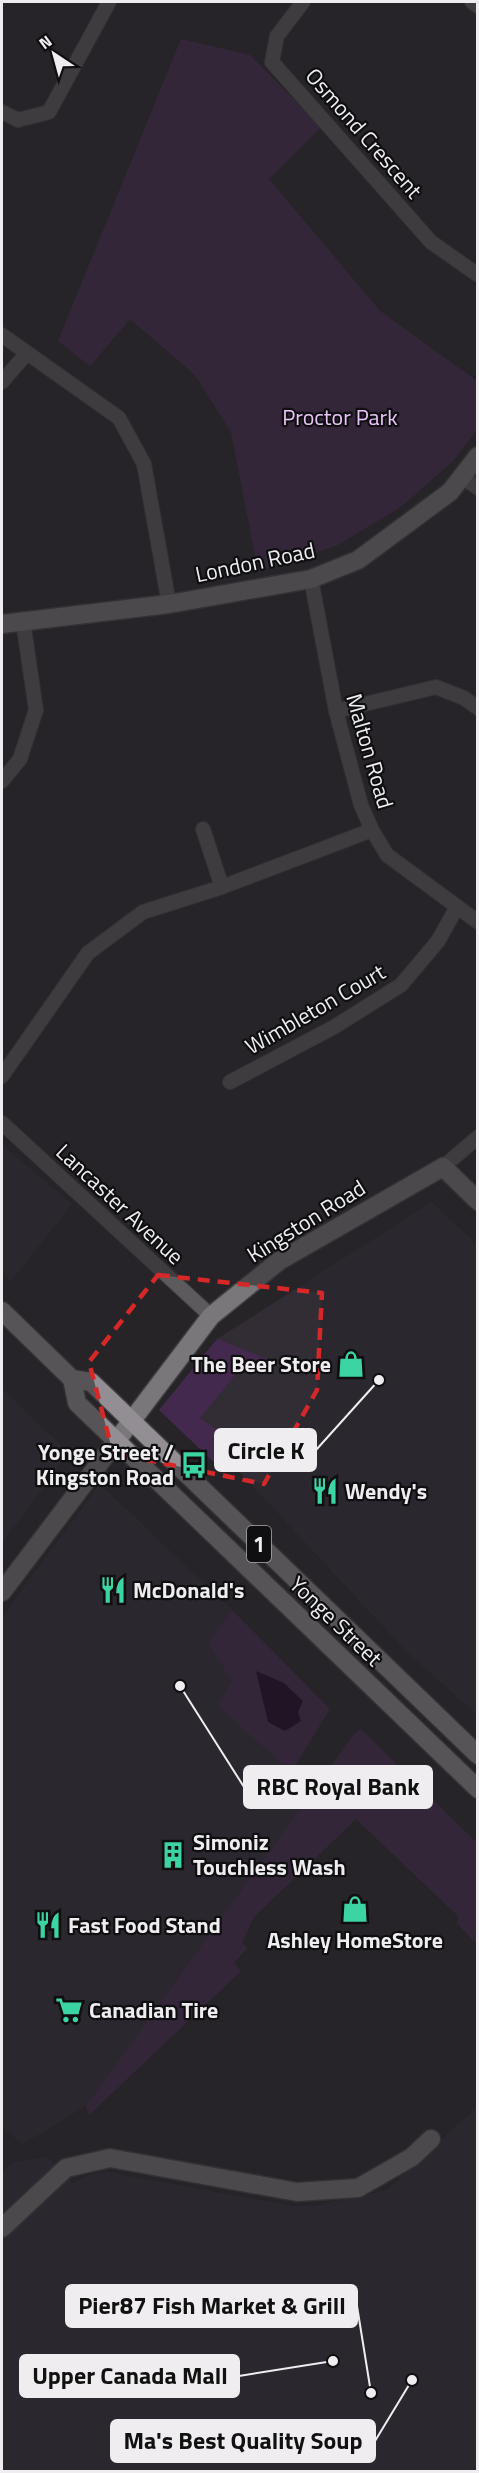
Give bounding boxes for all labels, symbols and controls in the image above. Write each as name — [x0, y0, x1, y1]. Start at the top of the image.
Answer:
north arrow — [24, 24, 84, 84]
text: N — [34, 29, 57, 55]
street label: Osmond Crescent — [297, 60, 431, 206]
park label: Proctor Park — [282, 400, 398, 434]
street label: London Road — [192, 533, 318, 591]
street label: Malton Road — [337, 689, 403, 813]
street label: Wimbleton Court — [239, 955, 392, 1063]
street label: Lancaster Avenue — [48, 1136, 192, 1272]
street label: Kingston Road — [240, 1171, 372, 1271]
place label: The Beer Store — [191, 1347, 331, 1381]
shop icon: The Beer Store — [336, 1349, 366, 1379]
callout: Circle K — [215, 1429, 316, 1471]
text: Circle K — [227, 1432, 305, 1468]
place label: Yonge Street / Kingston Road — [36, 1435, 174, 1494]
bus stop icon: Yonge Street / Kingston Road — [179, 1450, 209, 1480]
place label: Wendy's — [345, 1474, 427, 1508]
restaurant icon: Wendy's — [310, 1476, 340, 1506]
road number: 1 — [247, 1526, 271, 1562]
street label: Yonge Street — [282, 1568, 390, 1674]
place label: McDonald's — [133, 1573, 244, 1607]
restaurant icon: McDonald's — [98, 1575, 128, 1605]
callout: RBC Royal Bank — [244, 1766, 432, 1808]
text: RBC Royal Bank — [256, 1768, 420, 1804]
place label: Simoniz Touchless Wash — [193, 1825, 346, 1884]
building icon: Simoniz Touchless Wash — [158, 1840, 188, 1870]
shop icon: Ashley HomeStore — [340, 1894, 370, 1924]
place label: Fast Food Stand — [68, 1908, 221, 1942]
restaurant icon: Fast Food Stand — [33, 1910, 63, 1940]
place label: Ashley HomeStore — [267, 1923, 443, 1957]
place label: Canadian Tire — [89, 1993, 218, 2027]
supermarket icon: Canadian Tire — [54, 1995, 84, 2025]
callout: Pier87 Fish Market & Grill — [66, 2285, 357, 2327]
text: Pier87 Fish Market & Grill — [78, 2287, 346, 2323]
callout: Upper Canada Mall — [20, 2355, 239, 2397]
text: Upper Canada Mall — [32, 2357, 228, 2393]
callout: Ma's Best Quality Soup — [111, 2420, 375, 2462]
text: Ma's Best Quality Soup — [123, 2422, 363, 2458]

